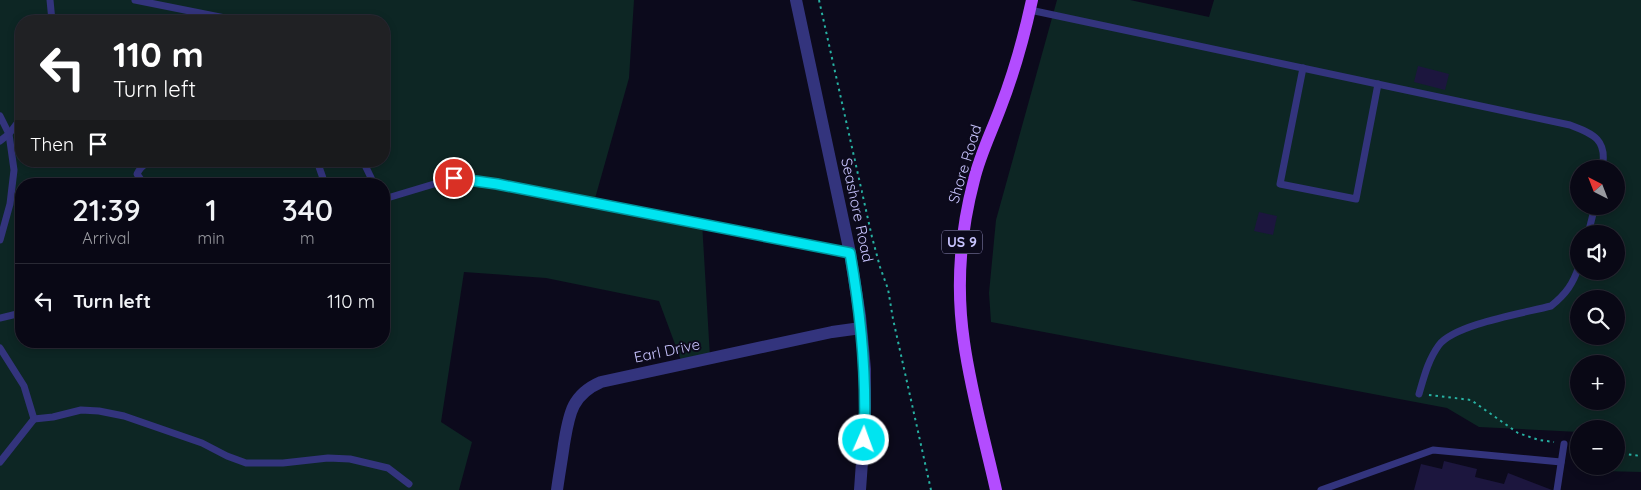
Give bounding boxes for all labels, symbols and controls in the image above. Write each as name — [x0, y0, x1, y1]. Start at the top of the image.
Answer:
text: 110 m — [113, 32, 204, 76]
icon: left — [30, 35, 95, 100]
text: Turn left — [113, 75, 196, 103]
street label: Shore Road — [944, 122, 985, 205]
icon: arrive — [84, 130, 112, 158]
text: Then — [30, 132, 74, 156]
street label: Seashore Road — [837, 156, 878, 264]
pin — [433, 157, 475, 199]
north arrow — [1570, 160, 1625, 215]
map controls — [1570, 160, 1625, 475]
icon: arrive — [440, 164, 468, 192]
text: 21:39 — [72, 191, 141, 229]
text: 1 — [205, 191, 217, 229]
text: 340 — [282, 191, 333, 229]
button: sound — [1570, 225, 1625, 280]
text: Arrival — [82, 228, 130, 248]
text: min — [198, 228, 225, 248]
text: m — [300, 228, 315, 248]
road number: US 9 — [942, 230, 982, 253]
icon: left — [30, 287, 58, 315]
text: Turn left — [73, 289, 151, 313]
text: 110 m — [327, 289, 375, 313]
button: search — [1570, 290, 1625, 345]
street label: Earl Drive — [632, 334, 702, 367]
button: + — [1570, 355, 1625, 410]
position arrow — [837, 413, 889, 465]
button: − — [1570, 420, 1625, 475]

